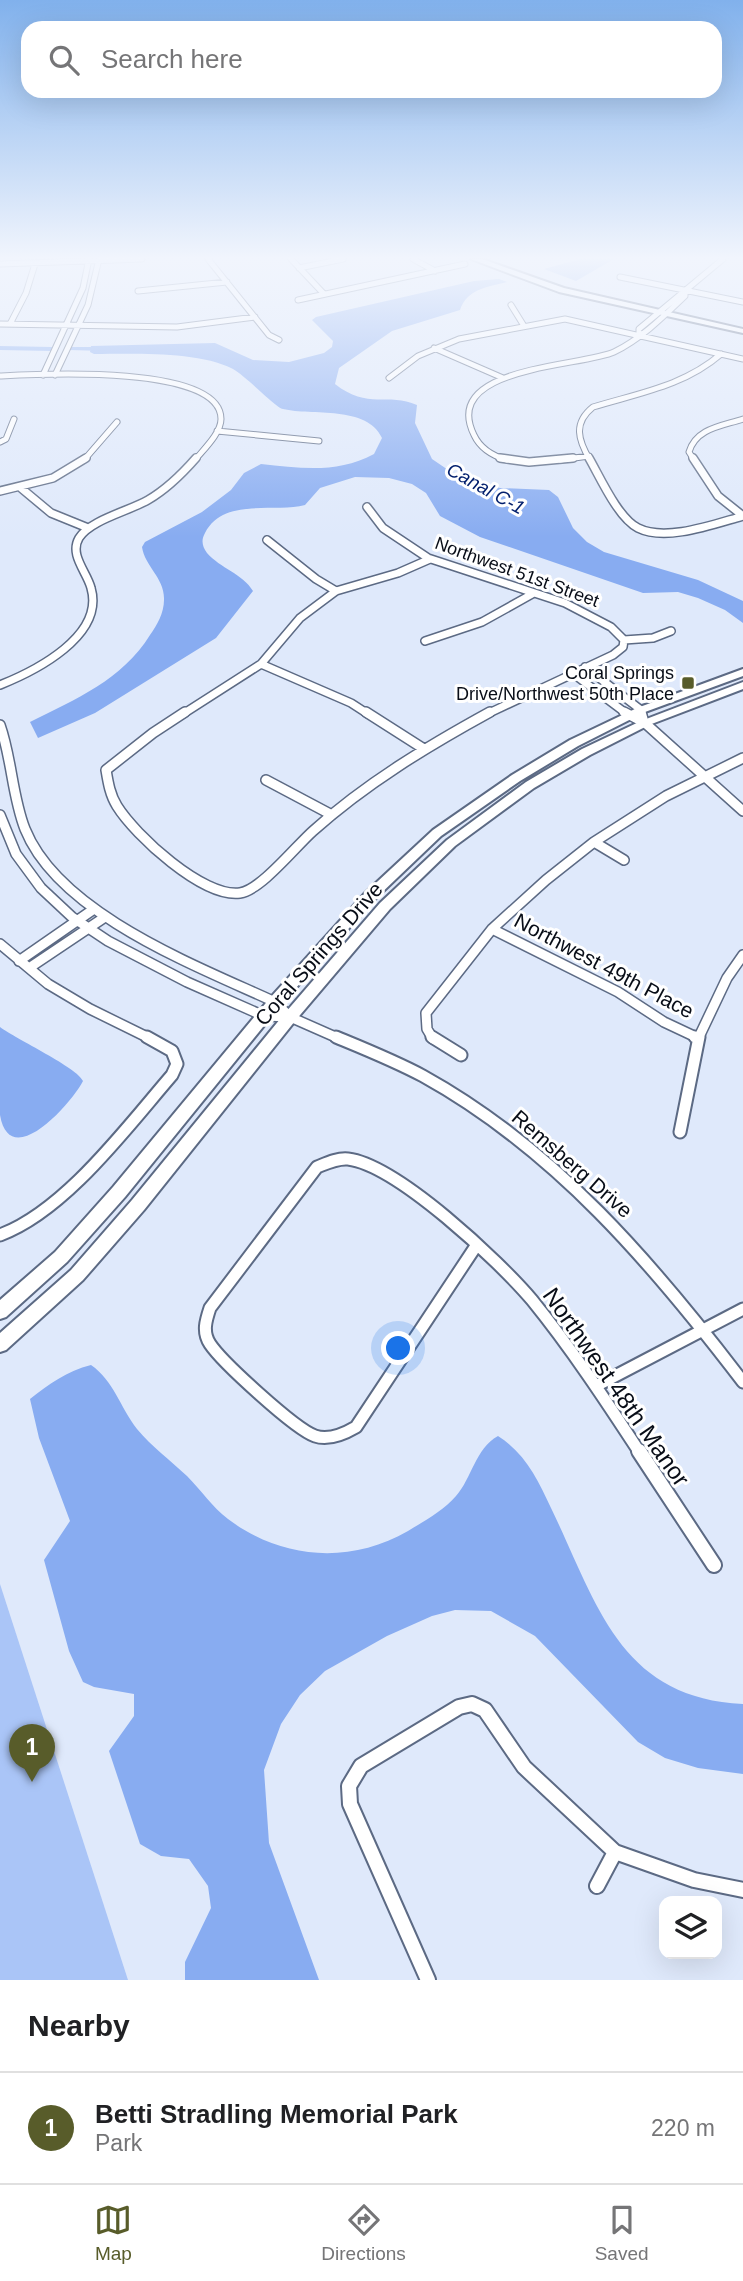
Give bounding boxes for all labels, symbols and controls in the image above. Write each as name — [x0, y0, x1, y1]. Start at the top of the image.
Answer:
search box — [21, 21, 722, 98]
icon: search — [45, 41, 83, 79]
text: Search here — [101, 44, 243, 74]
water label: Canal C-1 — [443, 459, 528, 518]
street label: Northwest 51st Street — [432, 533, 602, 611]
place label: Coral Springs Drive/Northwest 50th Place — [456, 663, 674, 704]
marker: Coral Springs Drive/Northwest 50th Place — [680, 675, 696, 691]
street label: Coral Springs Drive — [250, 877, 387, 1030]
street label: Northwest 49th Place — [511, 909, 698, 1023]
street label: Remsberg Drive — [508, 1105, 637, 1222]
street label: Northwest 48th Manor — [538, 1282, 695, 1491]
your location — [381, 1331, 415, 1365]
pin: 1 — [9, 1724, 55, 1782]
map controls — [659, 1896, 722, 1959]
button: layers — [659, 1896, 722, 1959]
text: Nearby — [28, 2009, 130, 2042]
text: Betti Stradling Memorial Park — [95, 2099, 458, 2129]
text: 1 — [45, 2115, 57, 2141]
text: 220 m — [651, 2115, 715, 2141]
text: Park — [95, 2130, 142, 2156]
tab: Map — [94, 2201, 132, 2265]
tab: Directions — [321, 2201, 406, 2265]
tab: Saved — [595, 2201, 649, 2265]

